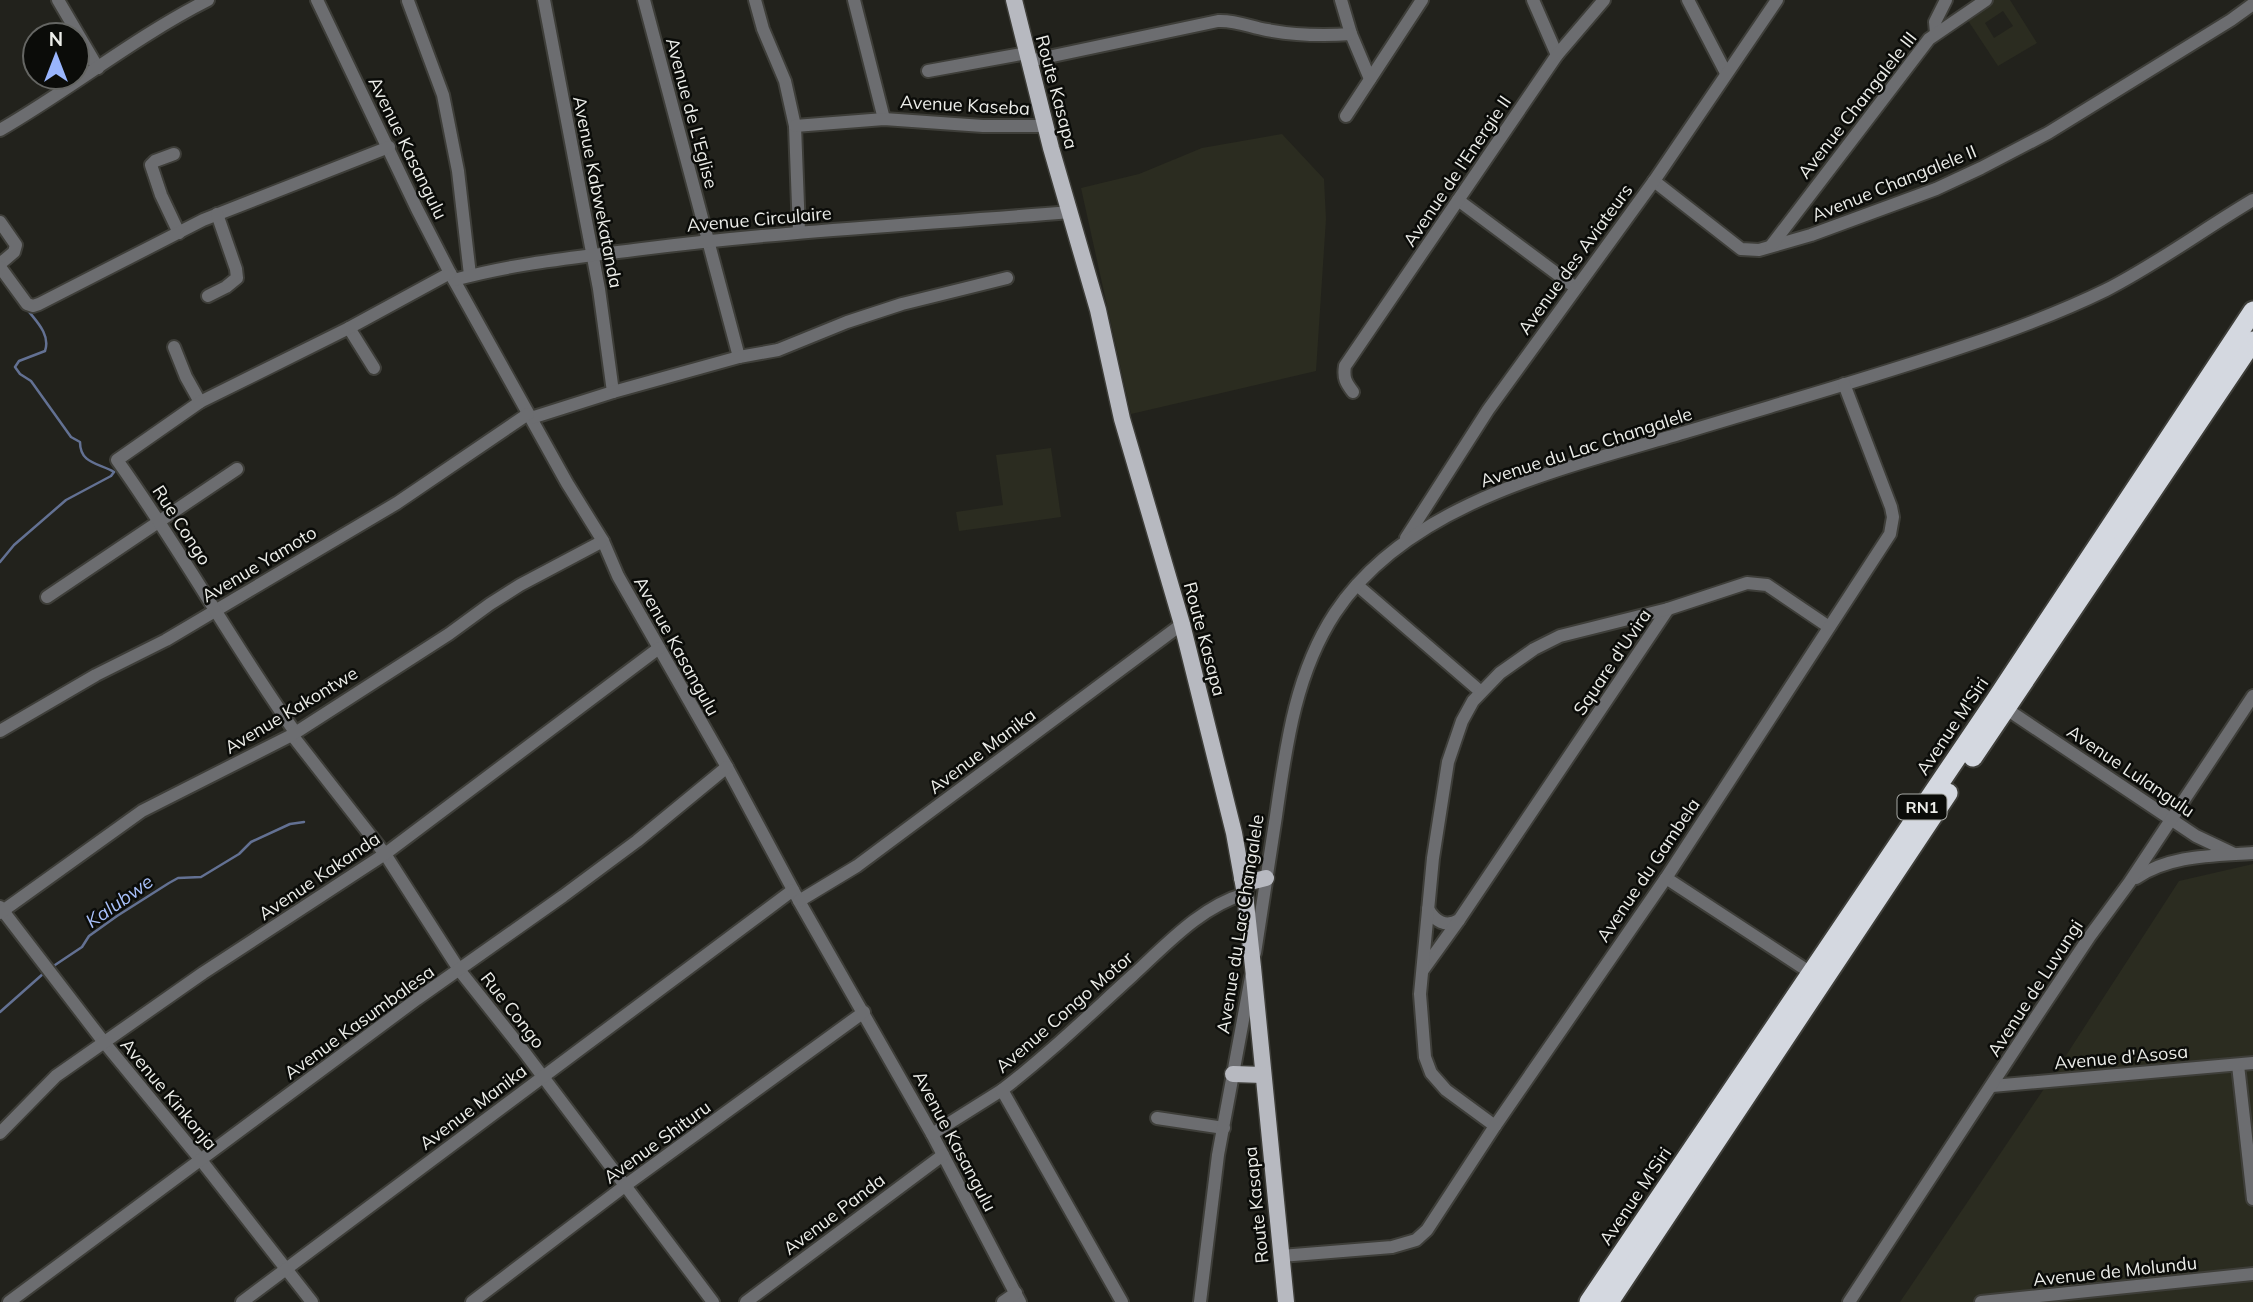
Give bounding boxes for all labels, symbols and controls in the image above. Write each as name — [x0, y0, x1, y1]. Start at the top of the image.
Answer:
north arrow — [21, 21, 91, 91]
text: N — [49, 27, 63, 51]
street label: Avenue Changalele III — [1793, 27, 1921, 183]
street label: Route Kasapa — [1031, 32, 1083, 152]
street label: Avenue de L'Eglise — [661, 35, 723, 191]
street label: Avenue Kasangulu — [364, 73, 452, 223]
street label: Avenue Kaseba — [900, 90, 1030, 120]
street label: Avenue de l'Energie II — [1398, 91, 1516, 251]
street label: Avenue Kabwekatanda — [568, 94, 628, 290]
street label: Avenue Changalele II — [1809, 140, 1979, 226]
street label: Avenue des Aviateurs — [1513, 179, 1637, 339]
street label: Avenue Circulaire — [686, 201, 832, 237]
street label: Avenue du Lac Changalele — [1477, 402, 1695, 492]
street label: Rue Congo — [148, 481, 216, 569]
street label: Avenue Yamoto — [197, 521, 321, 607]
street label: Avenue Kasangulu — [629, 572, 725, 720]
street label: Route Kasapa — [1179, 579, 1231, 699]
street label: Square d'Uvira — [1568, 605, 1656, 719]
street label: Avenue Kakontwe — [220, 661, 362, 759]
street label: Avenue M'Siri — [1911, 673, 1993, 779]
street label: Avenue Manika — [924, 703, 1040, 799]
street label: Avenue Lulangulu — [2063, 720, 2199, 822]
street label: Avenue du Gambela — [1591, 794, 1705, 946]
road number: RN1 — [1898, 794, 1946, 820]
street label: Avenue du Lac Changalele — [1211, 813, 1269, 1035]
street label: Avenue Kakanda — [254, 827, 384, 925]
water label: Kalubwe — [81, 869, 157, 933]
street label: Avenue de Luvungi — [1982, 915, 2088, 1061]
street label: Avenue Congo Motor — [991, 946, 1138, 1078]
street label: Avenue Kasumbalesa — [279, 960, 439, 1084]
street label: Rue Congo — [476, 967, 550, 1053]
street label: Avenue Kinkonja — [116, 1034, 222, 1154]
street label: Avenue d'Asosa — [2053, 1040, 2189, 1074]
street label: Avenue Manika — [415, 1059, 531, 1155]
street label: Avenue Kasangulu — [908, 1067, 1002, 1215]
street label: Avenue Shituru — [599, 1095, 715, 1189]
street label: Avenue M'Siri — [1594, 1143, 1676, 1249]
street label: Route Kasapa — [1238, 1146, 1274, 1264]
street label: Avenue Panda — [779, 1168, 889, 1260]
street label: Avenue de Molundu — [2032, 1251, 2198, 1291]

